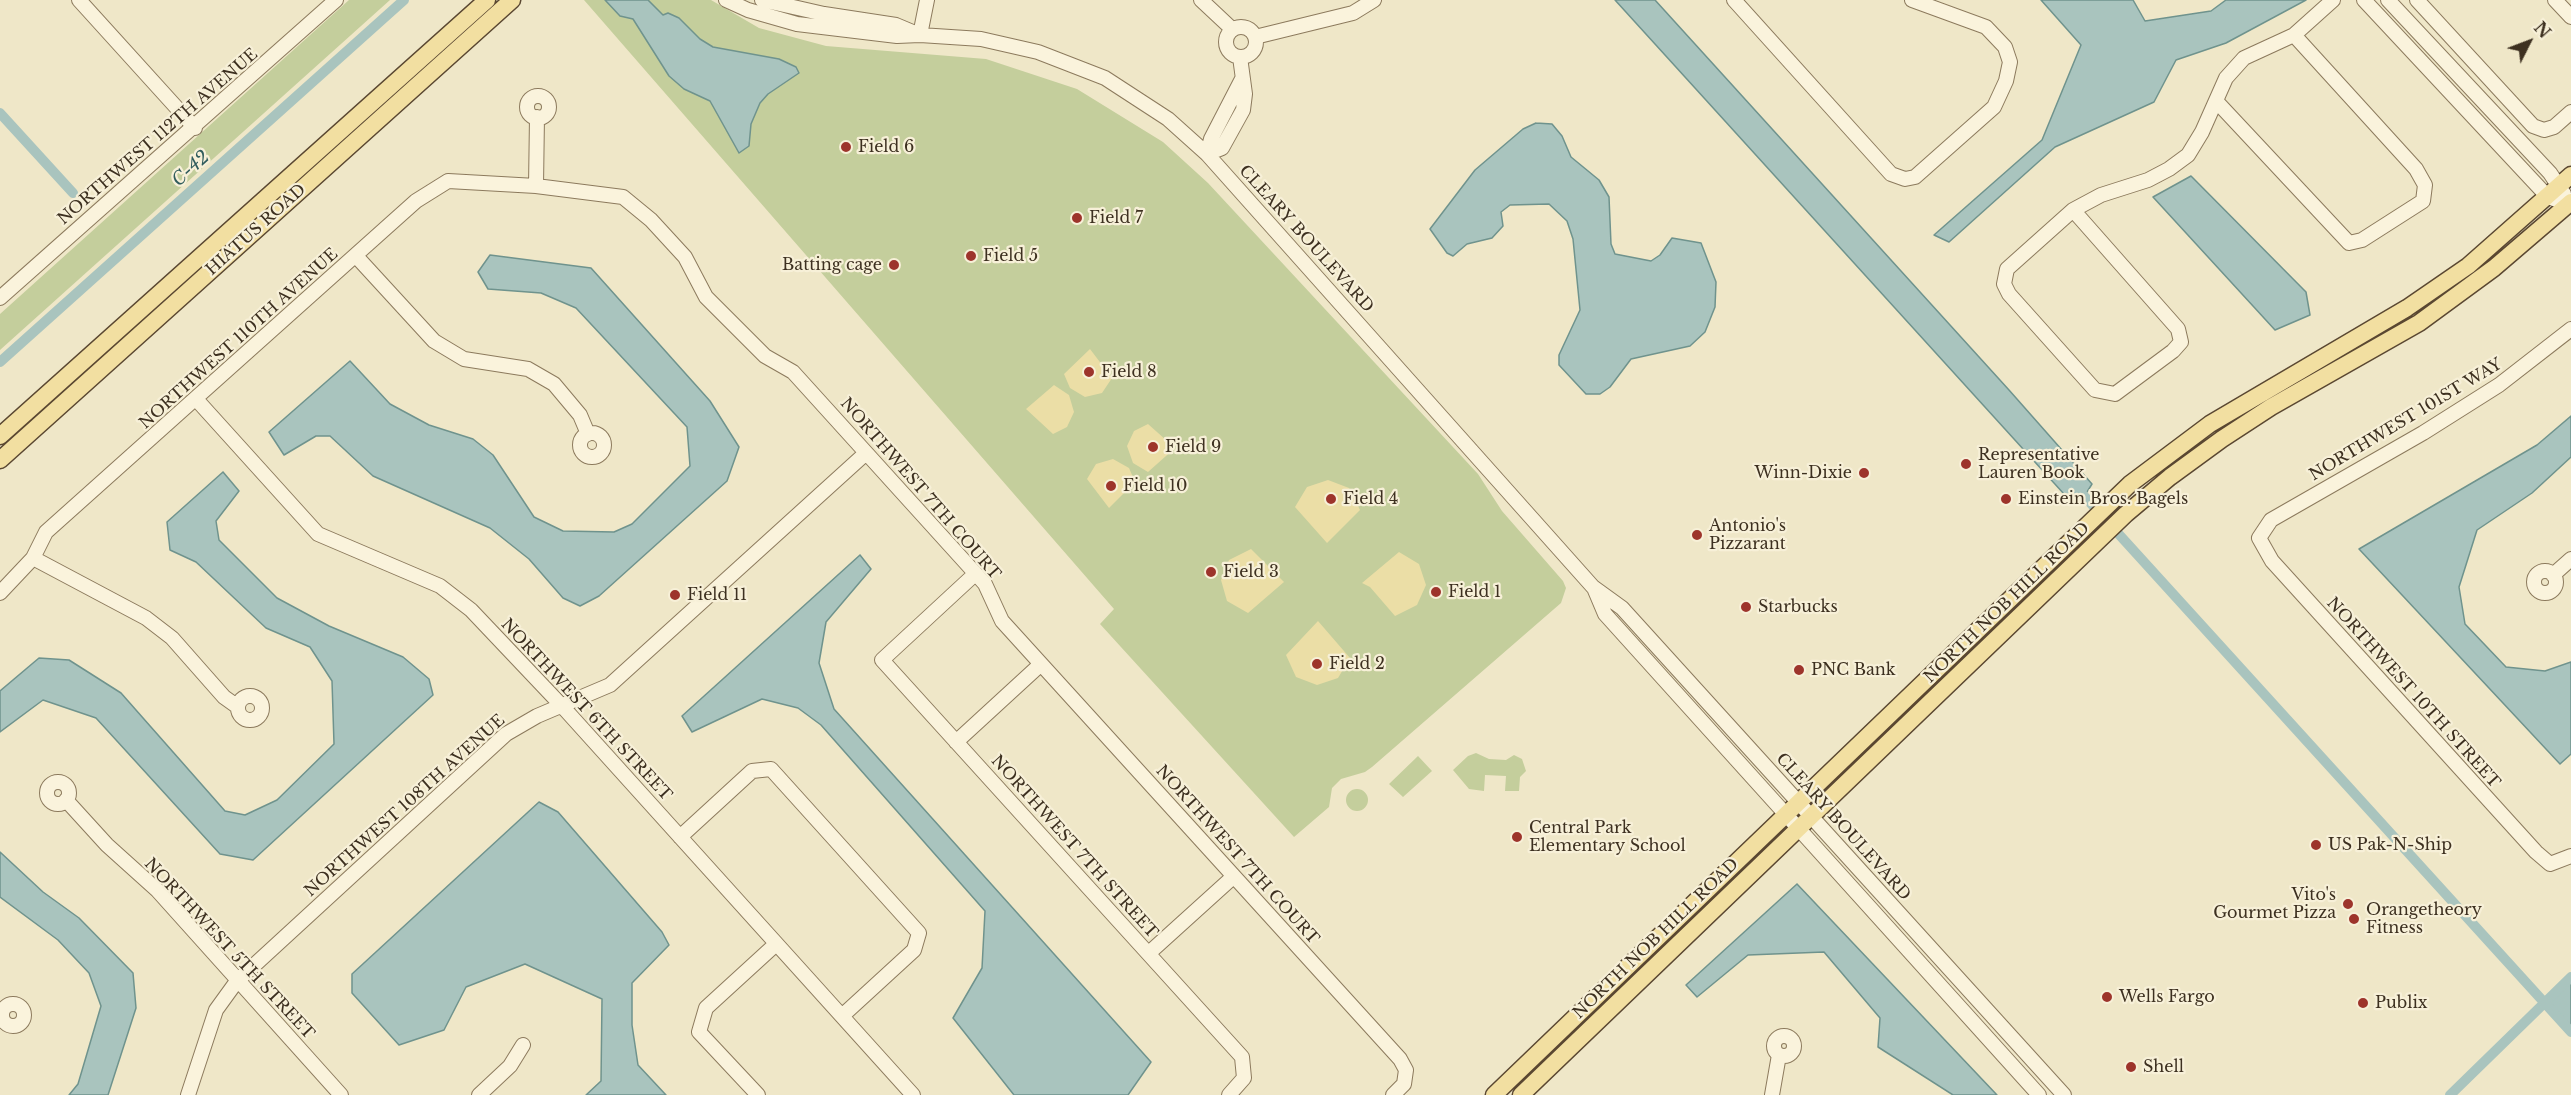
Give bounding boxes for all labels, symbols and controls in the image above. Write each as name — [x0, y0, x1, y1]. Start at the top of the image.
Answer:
north arrow — [2499, 12, 2559, 72]
text: N — [2530, 18, 2555, 42]
street label: NORTHWEST 112TH AVENUE — [54, 45, 262, 229]
place label: Field 6 — [858, 137, 914, 157]
marker: Field 6 — [839, 140, 853, 154]
water label: C-42 — [168, 147, 214, 191]
street label: CLEARY BOULEVARD — [1235, 161, 1377, 317]
street label: HIATUS ROAD — [202, 180, 310, 280]
place label: Field 7 — [1089, 208, 1143, 228]
marker: Field 7 — [1070, 211, 1084, 225]
street label: NORTHWEST 110TH AVENUE — [136, 245, 342, 433]
place label: Field 5 — [983, 246, 1038, 266]
marker: Field 5 — [964, 249, 978, 263]
place label: Batting cage — [782, 255, 882, 275]
marker: Batting cage — [887, 258, 901, 272]
street label: NORTHWEST 101ST WAY — [2306, 355, 2506, 485]
place label: Field 8 — [1101, 362, 1157, 382]
marker: Field 8 — [1082, 365, 1096, 379]
street label: NORTHWEST 7TH COURT — [836, 394, 1004, 584]
place label: Field 9 — [1165, 437, 1221, 457]
marker: Field 9 — [1146, 440, 1160, 454]
place label: Representative Lauren Book — [1978, 445, 2100, 483]
marker: Representative Lauren Book — [1959, 457, 1973, 471]
place label: Winn-Dixie — [1755, 463, 1852, 483]
marker: Winn-Dixie — [1857, 466, 1871, 480]
place label: Field 10 — [1123, 476, 1187, 496]
marker: Field 10 — [1104, 479, 1118, 493]
place label: Field 4 — [1343, 489, 1398, 509]
place label: Einstein Bros. Bagels — [2018, 489, 2188, 509]
marker: Field 4 — [1324, 492, 1338, 506]
marker: Einstein Bros. Bagels — [1999, 492, 2013, 506]
place label: Antonio's Pizzarant — [1709, 516, 1786, 554]
street label: NORTH NOB HILL ROAD — [1920, 519, 2094, 687]
marker: Antonio's Pizzarant — [1690, 528, 1704, 542]
place label: Field 3 — [1223, 562, 1279, 582]
marker: Field 3 — [1204, 565, 1218, 579]
place label: Field 1 — [1448, 582, 1501, 602]
place label: Field 11 — [687, 585, 747, 605]
marker: Field 1 — [1429, 585, 1443, 599]
marker: Field 11 — [668, 588, 682, 602]
street label: NORTHWEST 10TH STREET — [2322, 594, 2504, 792]
place label: Starbucks — [1758, 597, 1838, 617]
marker: Starbucks — [1739, 600, 1753, 614]
street label: NORTHWEST 6TH STREET — [497, 615, 675, 805]
place label: Field 2 — [1329, 654, 1385, 674]
marker: Field 2 — [1310, 657, 1324, 671]
place label: PNC Bank — [1811, 660, 1896, 680]
marker: PNC Bank — [1792, 663, 1806, 677]
street label: NORTHWEST 108TH AVENUE — [301, 711, 509, 901]
street label: CLEARY BOULEVARD — [1772, 749, 1914, 905]
street label: NORTHWEST 7TH STREET — [987, 752, 1161, 942]
street label: NORTHWEST 7TH COURT — [1151, 761, 1323, 949]
place label: Central Park Elementary School — [1529, 818, 1686, 856]
marker: Central Park Elementary School — [1510, 830, 1524, 844]
place label: US Pak-N-Ship — [2328, 835, 2452, 855]
marker: US Pak-N-Ship — [2309, 838, 2323, 852]
street label: NORTHWEST 5TH STREET — [140, 855, 318, 1043]
street label: NORTH NOB HILL ROAD — [1569, 855, 1743, 1023]
place label: Vito's Gourmet Pizza — [2213, 885, 2336, 923]
marker: Vito's Gourmet Pizza — [2341, 897, 2355, 911]
place label: Orangetheory Fitness — [2366, 900, 2482, 938]
marker: Orangetheory Fitness — [2347, 912, 2361, 926]
place label: Wells Fargo — [2119, 987, 2215, 1007]
marker: Wells Fargo — [2100, 990, 2114, 1004]
place label: Publix — [2375, 993, 2428, 1013]
marker: Publix — [2356, 996, 2370, 1010]
place label: Shell — [2143, 1057, 2184, 1077]
marker: Shell — [2124, 1060, 2138, 1074]

